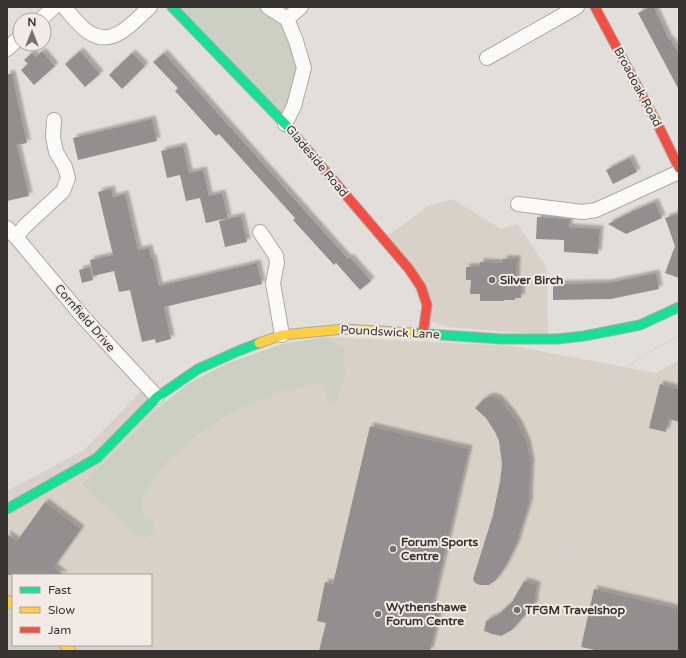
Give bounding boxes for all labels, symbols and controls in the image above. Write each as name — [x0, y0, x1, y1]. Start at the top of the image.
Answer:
north arrow — [12, 12, 52, 52]
text: N — [28, 16, 36, 29]
street label: Broadoak Road — [611, 45, 665, 129]
street label: Gladeside Road — [283, 122, 351, 200]
place label: Silver Birch — [500, 273, 563, 287]
marker: Silver Birch — [487, 275, 497, 285]
street label: Cornfield Drive — [52, 281, 118, 355]
street label: Poundswick Lane — [340, 322, 440, 342]
place label: Forum Sports Centre — [401, 535, 478, 563]
marker: Forum Sports Centre — [388, 544, 398, 554]
legend — [12, 574, 152, 646]
text: Fast — [48, 583, 72, 597]
place label: Wythenshawe Forum Centre — [386, 600, 467, 628]
text: Slow — [48, 603, 75, 617]
place label: TFGM Travelshop — [524, 603, 625, 618]
marker: TFGM Travelshop — [512, 605, 522, 615]
marker: Wythenshawe Forum Centre — [373, 609, 383, 619]
text: Jam — [48, 623, 71, 637]

